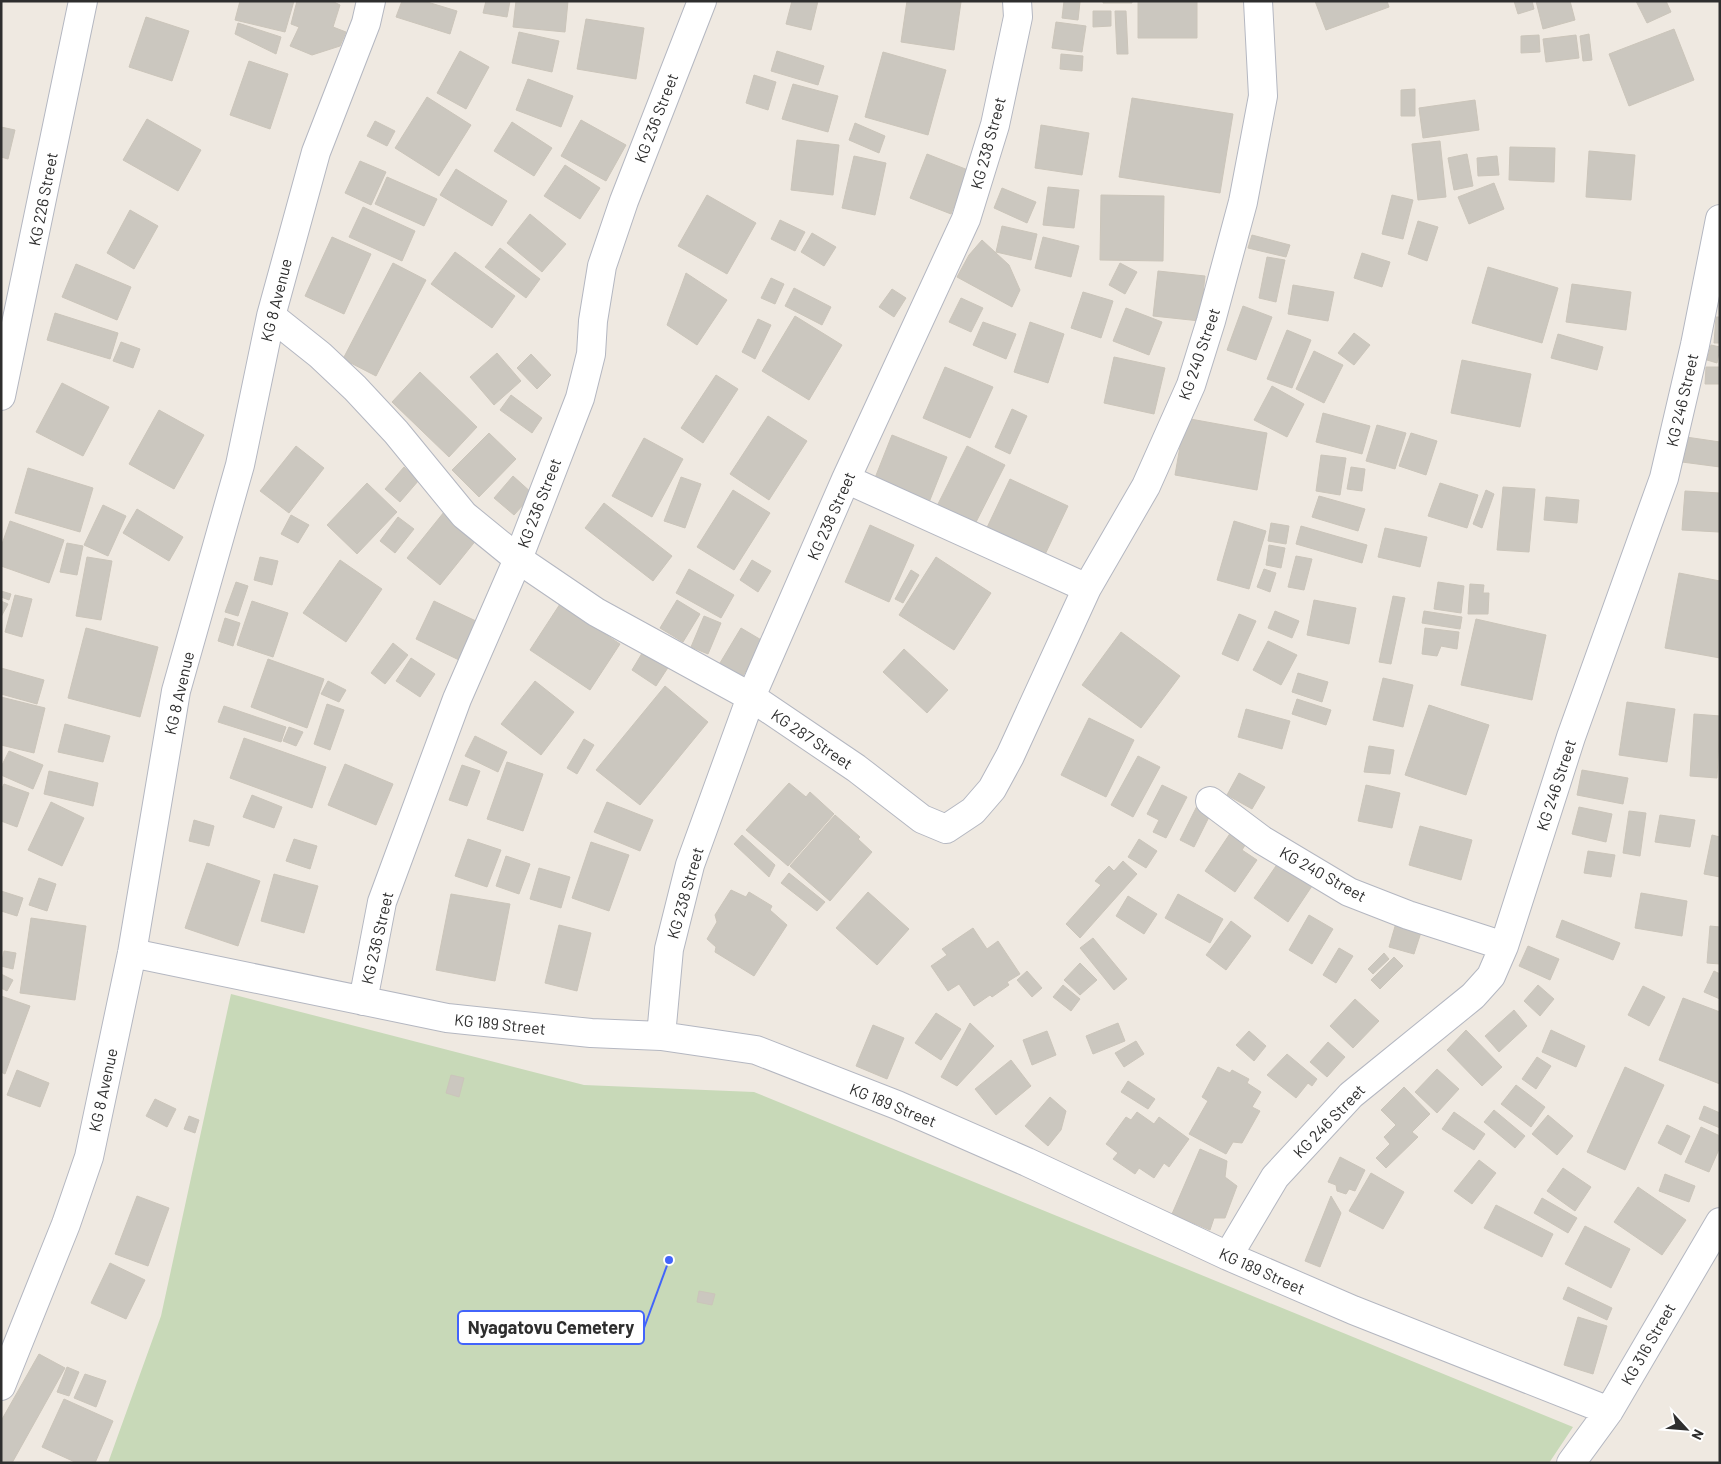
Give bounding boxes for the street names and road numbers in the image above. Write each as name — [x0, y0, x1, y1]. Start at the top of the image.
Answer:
street label: KG 236 Street — [630, 70, 681, 165]
street label: KG 238 Street — [966, 95, 1009, 191]
street label: KG 226 Street — [24, 151, 61, 247]
street label: KG 8 Avenue — [256, 256, 295, 343]
street label: KG 240 Street — [1174, 305, 1223, 402]
street label: KG 246 Street — [1662, 351, 1701, 448]
street label: KG 236 Street — [513, 455, 564, 550]
street label: KG 238 Street — [803, 469, 858, 563]
street label: KG 8 Avenue — [160, 649, 197, 736]
street label: KG 287 Street — [768, 704, 857, 773]
street label: KG 246 Street — [1532, 737, 1579, 833]
street label: KG 240 Street — [1277, 842, 1370, 905]
street label: KG 238 Street — [662, 845, 707, 941]
street label: KG 236 Street — [357, 890, 396, 986]
street label: KG 189 Street — [453, 1009, 547, 1038]
street label: KG 8 Avenue — [84, 1046, 121, 1133]
street label: KG 189 Street — [847, 1079, 939, 1131]
street label: KG 246 Street — [1289, 1080, 1369, 1161]
street label: KG 189 Street — [1216, 1243, 1308, 1298]
street label: KG 316 Street — [1616, 1299, 1679, 1388]

